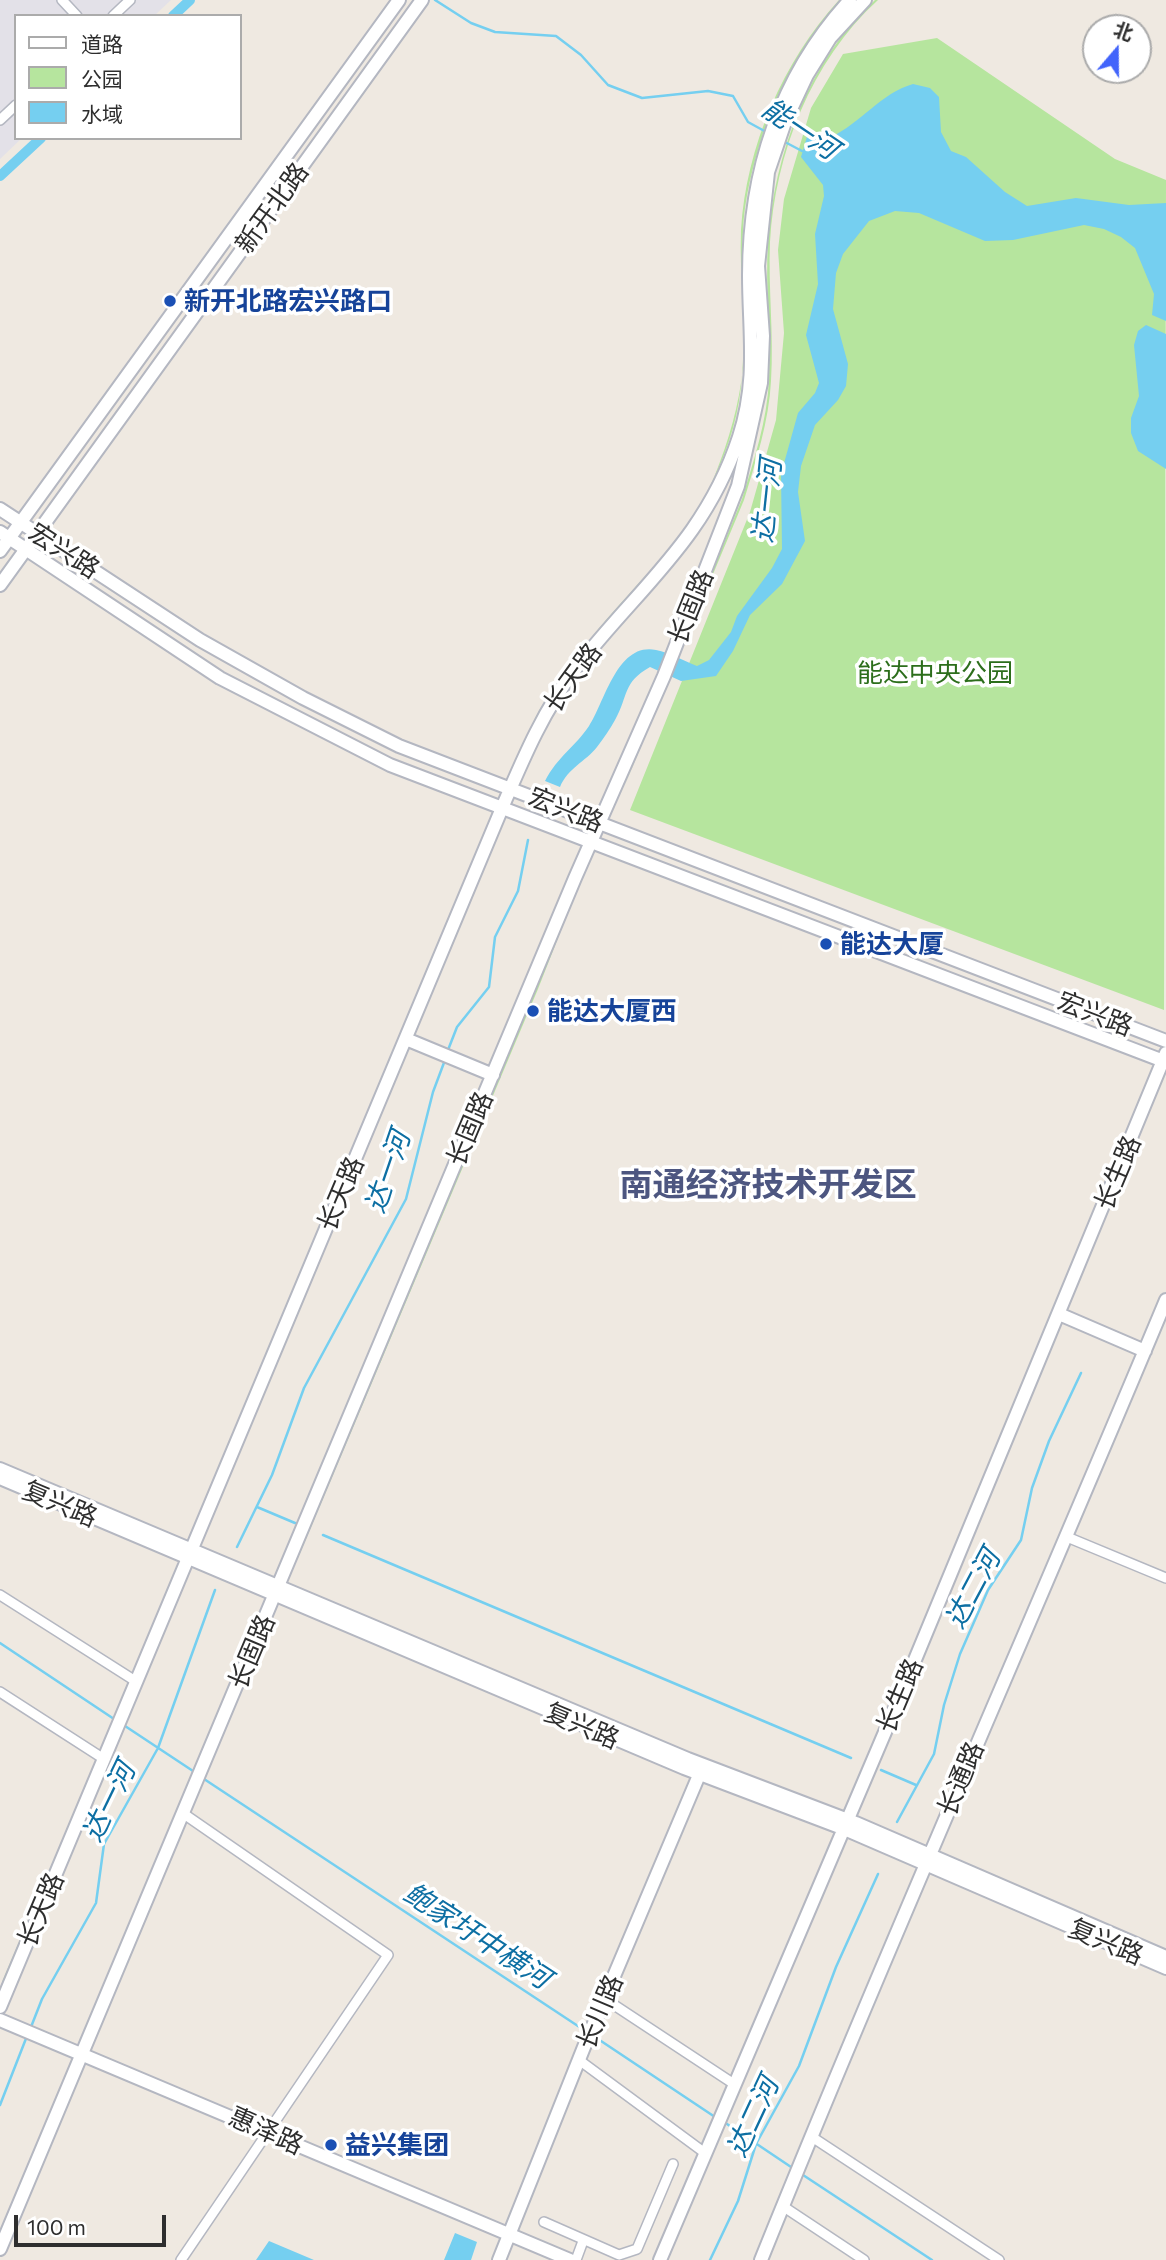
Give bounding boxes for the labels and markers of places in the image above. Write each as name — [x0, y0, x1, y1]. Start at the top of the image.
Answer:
place label: 新开北路宏兴路口 — [184, 285, 392, 317]
marker: 新开北路宏兴路口 — [162, 293, 178, 309]
place label: 能达大厦 — [840, 928, 944, 960]
marker: 能达大厦 — [818, 936, 834, 952]
place label: 能达大厦西 — [547, 995, 677, 1027]
marker: 能达大厦西 — [525, 1003, 541, 1019]
place label: 益兴集团 — [345, 2129, 449, 2161]
marker: 益兴集团 — [323, 2137, 339, 2153]

